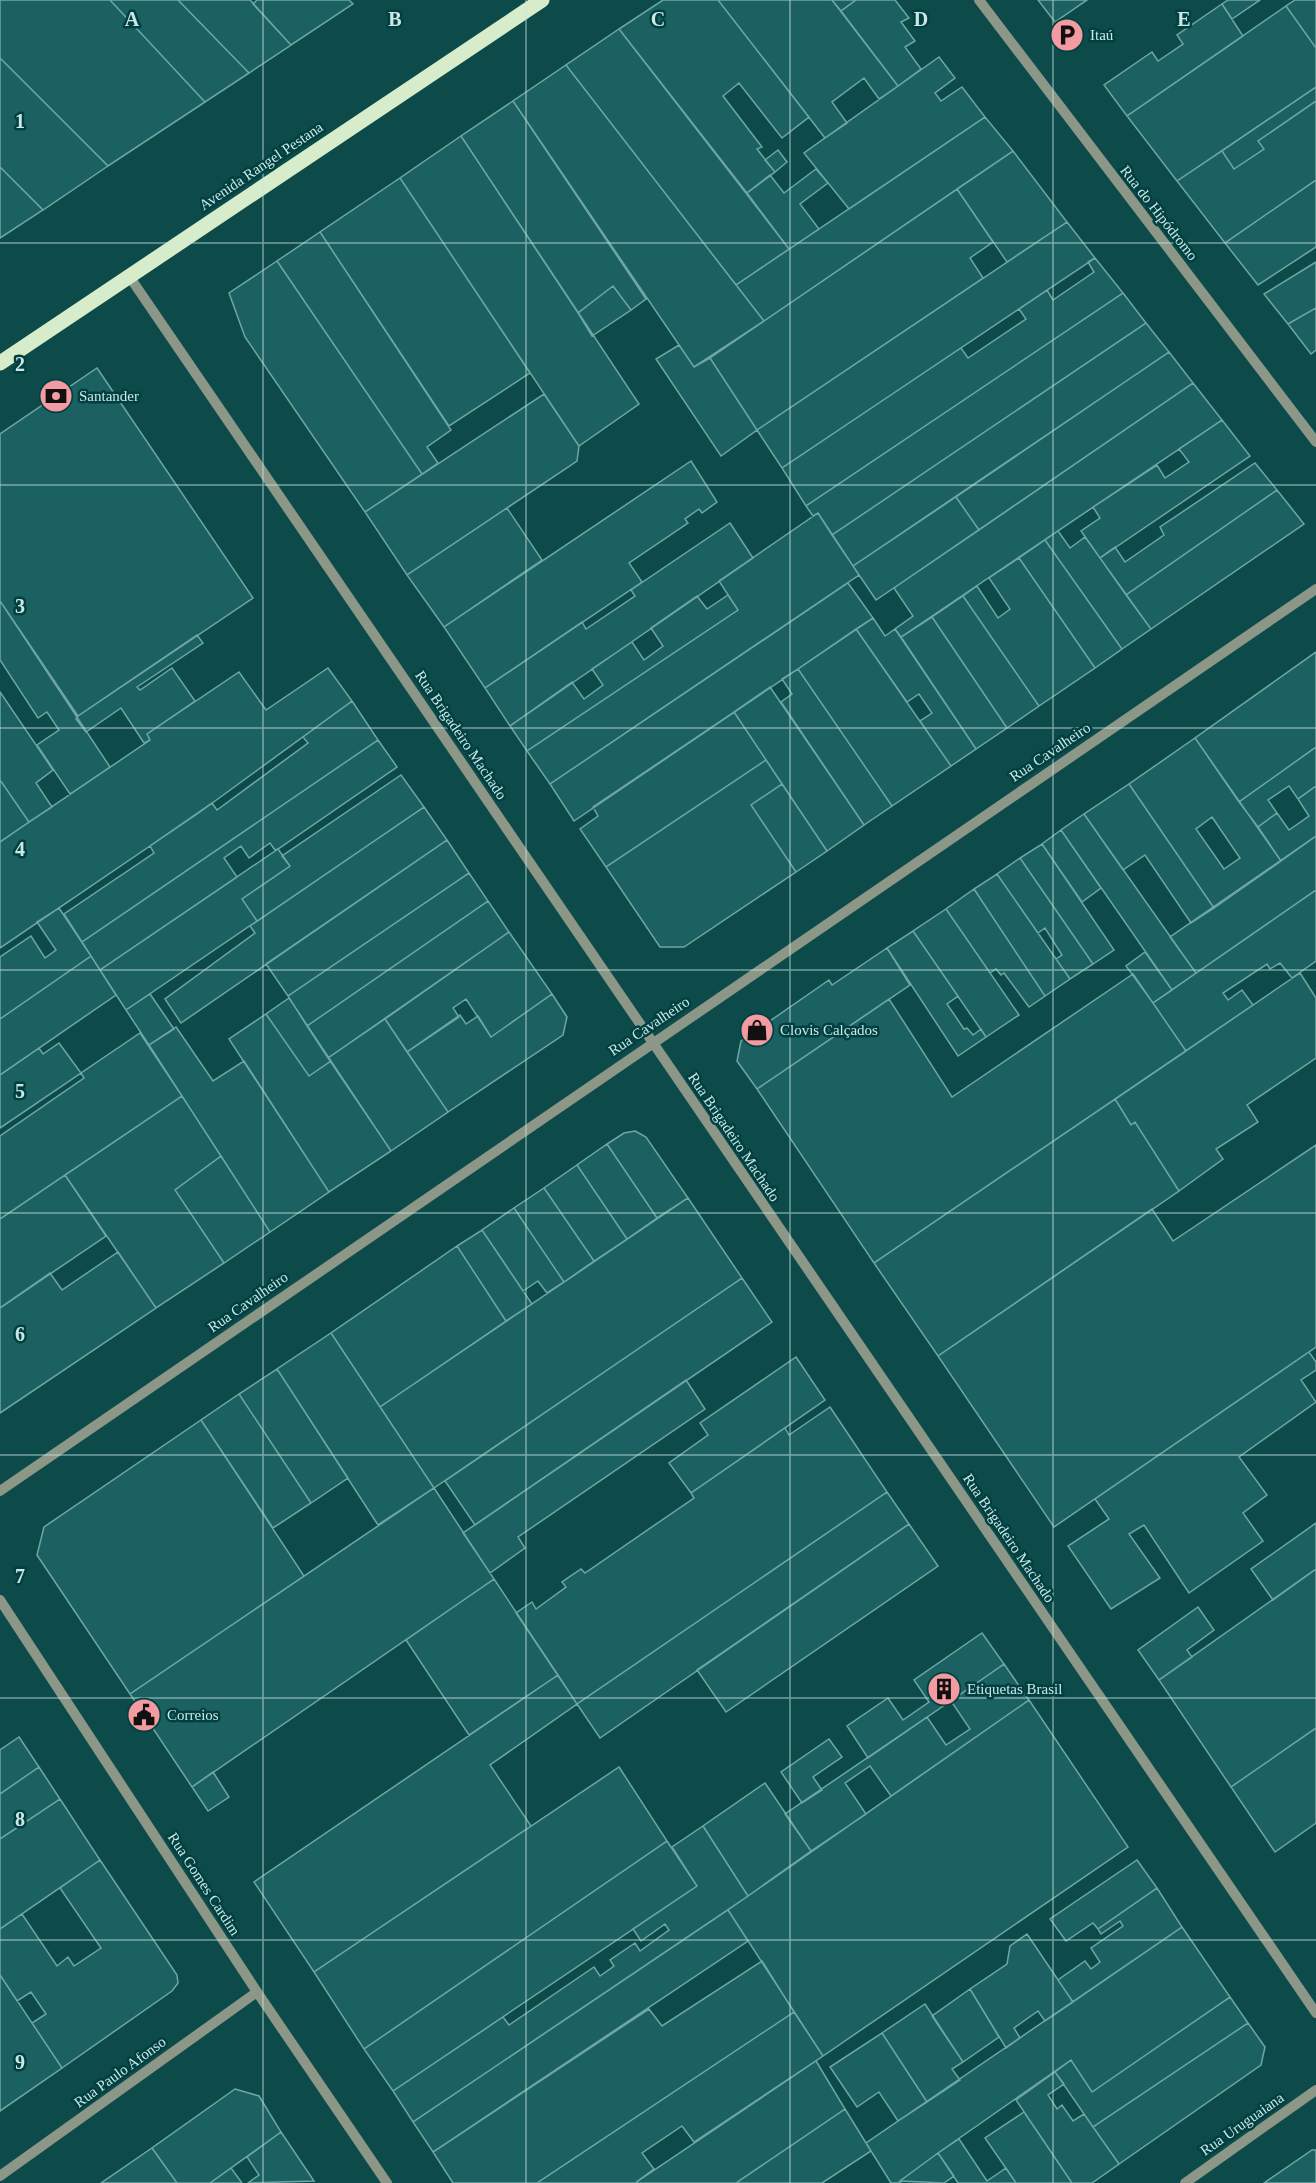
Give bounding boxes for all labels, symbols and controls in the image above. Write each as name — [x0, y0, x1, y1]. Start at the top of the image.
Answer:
text: A — [125, 8, 140, 30]
text: B — [388, 8, 402, 30]
text: C — [651, 8, 665, 30]
text: D — [914, 8, 928, 30]
text: E — [1177, 8, 1191, 30]
parking icon: Itaú — [1049, 17, 1085, 53]
place label: Itaú — [1090, 27, 1114, 43]
text: 1 — [15, 110, 25, 132]
street label: Avenida Rangel Pestana — [196, 118, 326, 213]
street label: Rua do Hipódromo — [1117, 162, 1201, 264]
text: 2 — [15, 353, 25, 375]
bank icon: Santander — [38, 378, 74, 414]
place label: Santander — [79, 388, 139, 404]
text: 3 — [15, 595, 25, 617]
street label: Rua Brigadeiro Machado — [412, 668, 510, 802]
street label: Rua Cavalheiro — [1007, 719, 1093, 785]
text: 4 — [15, 838, 25, 860]
street label: Rua Cavalheiro — [606, 993, 692, 1059]
shop icon: Clovis Calçados — [739, 1012, 775, 1048]
place label: Clovis Calçados — [780, 1022, 878, 1038]
street label: Rua Brigadeiro Machado — [685, 1070, 783, 1204]
text: 5 — [15, 1080, 25, 1102]
street label: Rua Cavalheiro — [205, 1269, 291, 1335]
text: 6 — [15, 1323, 25, 1345]
street label: Rua Brigadeiro Machado — [960, 1471, 1058, 1605]
text: 7 — [15, 1565, 25, 1587]
building icon: Etiquetas Brasil — [926, 1671, 962, 1707]
place label: Etiquetas Brasil — [967, 1681, 1062, 1697]
public building icon: Correios — [126, 1697, 162, 1733]
place label: Correios — [167, 1707, 219, 1723]
text: 8 — [15, 1808, 25, 1830]
street label: Rua Gomes Cardim — [165, 1830, 243, 1939]
street label: Rua Paulo Afonso — [71, 2033, 169, 2111]
text: 9 — [15, 2051, 25, 2073]
street label: Rua Uruguaiana — [1197, 2089, 1287, 2159]

